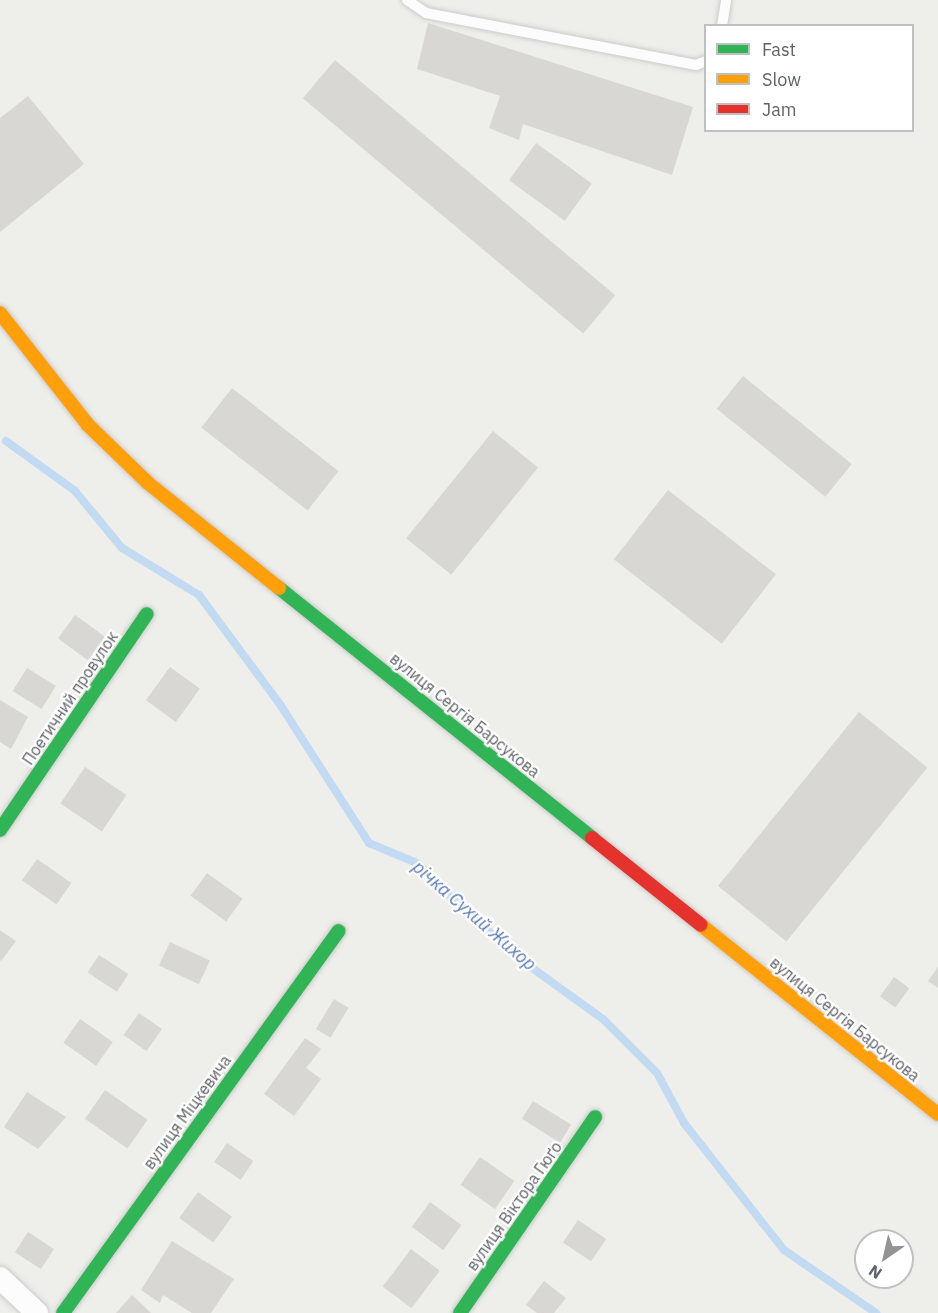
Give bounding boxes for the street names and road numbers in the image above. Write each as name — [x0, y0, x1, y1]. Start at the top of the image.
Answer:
street label: Поетичний провулок — [18, 628, 122, 768]
street label: вулиця Сергія Барсукова — [386, 649, 544, 781]
street label: вулиця Сергія Барсукова — [766, 953, 924, 1085]
street label: вулиця Міцкевича — [139, 1051, 235, 1173]
street label: вулиця Віктора Гюґо — [462, 1138, 566, 1274]

